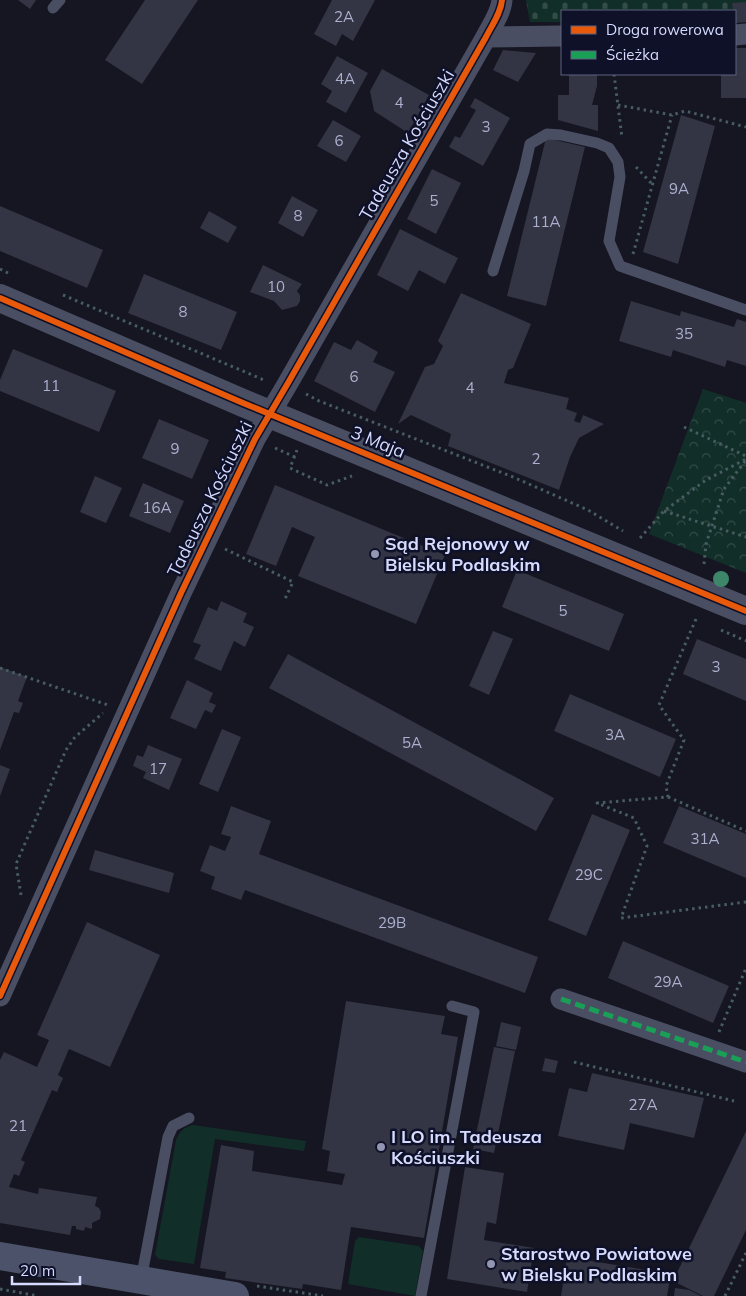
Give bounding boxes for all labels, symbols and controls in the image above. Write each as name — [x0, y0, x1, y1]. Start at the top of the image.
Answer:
house number: 2A — [334, 7, 354, 26]
legend — [561, 10, 736, 75]
text: Droga rowerowa — [606, 20, 724, 39]
text: Ścieżka — [606, 45, 659, 64]
street label: Tadeusza Kościuszki — [354, 65, 459, 224]
house number: 4A — [335, 69, 355, 88]
house number: 4 — [394, 93, 404, 112]
house number: 3 — [481, 117, 491, 136]
house number: 6 — [334, 131, 344, 150]
house number: 9A — [669, 179, 689, 198]
house number: 5 — [429, 191, 439, 210]
house number: 8 — [293, 206, 303, 225]
house number: 11A — [531, 212, 561, 231]
house number: 10 — [267, 277, 285, 296]
house number: 8 — [178, 302, 188, 321]
house number: 35 — [675, 324, 693, 343]
house number: 6 — [349, 367, 359, 386]
house number: 11 — [42, 376, 60, 395]
house number: 4 — [465, 378, 475, 397]
street label: Tadeusza Kościuszki — [162, 417, 257, 580]
street label: 3 Maja — [348, 420, 409, 463]
house number: 9 — [170, 439, 180, 458]
house number: 2 — [531, 449, 541, 468]
house number: 16A — [142, 498, 172, 517]
place label: Sąd Rejonowy w Bielsku Podlaskim — [385, 532, 540, 576]
marker: Sąd Rejonowy w Bielsku Podlaskim — [369, 548, 381, 560]
house number: 5 — [558, 601, 568, 620]
house number: 3 — [711, 657, 721, 676]
house number: 3A — [605, 725, 625, 744]
house number: 5A — [402, 733, 422, 752]
house number: 17 — [149, 759, 167, 778]
house number: 31A — [690, 829, 720, 848]
house number: 29C — [575, 865, 603, 884]
house number: 29B — [378, 913, 406, 932]
house number: 29A — [653, 972, 683, 991]
house number: 27A — [628, 1095, 658, 1114]
house number: 21 — [9, 1116, 27, 1135]
place label: I LO im. Tadeusza Kościuszki — [391, 1125, 542, 1169]
marker: I LO im. Tadeusza Kościuszki — [375, 1141, 387, 1153]
place label: Starostwo Powiatowe w Bielsku Podlaskim — [501, 1242, 692, 1286]
scale bar — [12, 1254, 80, 1286]
marker: Starostwo Powiatowe w Bielsku Podlaskim — [485, 1258, 497, 1270]
text: 20 m — [20, 1261, 55, 1280]

